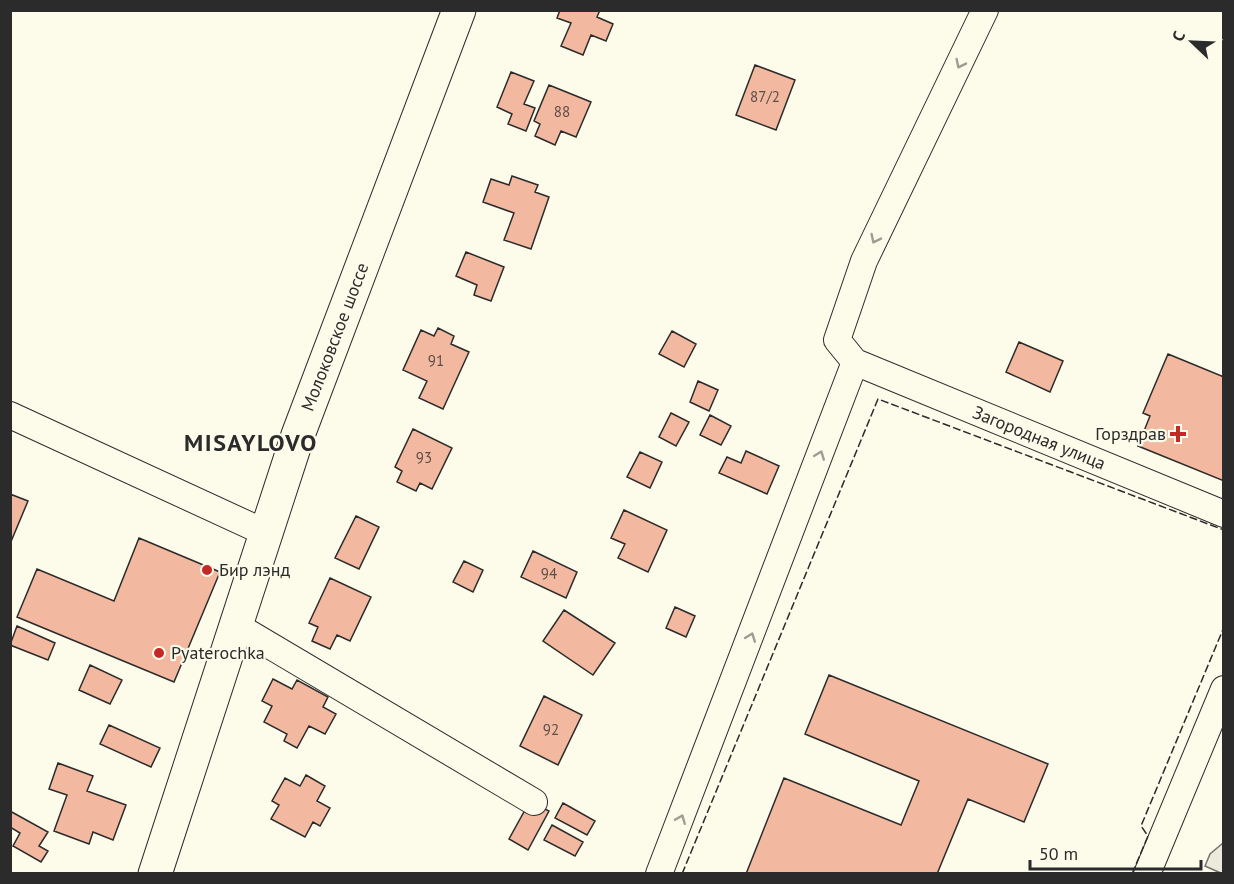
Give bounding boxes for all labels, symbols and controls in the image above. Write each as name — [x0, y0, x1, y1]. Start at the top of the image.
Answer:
north arrow — [1162, 12, 1222, 72]
text: С — [1167, 28, 1189, 44]
one-way arrow — [956, 57, 968, 68]
house number: 87/2 — [750, 87, 780, 106]
house number: 88 — [554, 102, 570, 121]
one-way arrow — [870, 232, 882, 243]
street label: Молоковское шоссе — [296, 259, 373, 414]
house number: 91 — [428, 351, 444, 370]
street label: Загородная улица — [969, 400, 1109, 475]
place label: Горздрав — [1095, 422, 1166, 445]
district label: MISAYLOVO — [184, 427, 318, 458]
marker: Горздрав — [1171, 427, 1185, 441]
house number: 93 — [416, 448, 432, 467]
one-way arrow — [812, 450, 825, 460]
place label: Бир лэнд — [219, 558, 290, 581]
marker: Бир лэнд — [200, 563, 214, 577]
house number: 94 — [541, 564, 557, 583]
one-way arrow — [743, 632, 756, 643]
place label: Pyaterochka — [171, 641, 265, 664]
marker: Pyaterochka — [152, 646, 166, 660]
house number: 92 — [543, 720, 559, 739]
one-way arrow — [674, 814, 686, 825]
scale bar — [1030, 833, 1201, 871]
text: 50 m — [1039, 842, 1078, 865]

